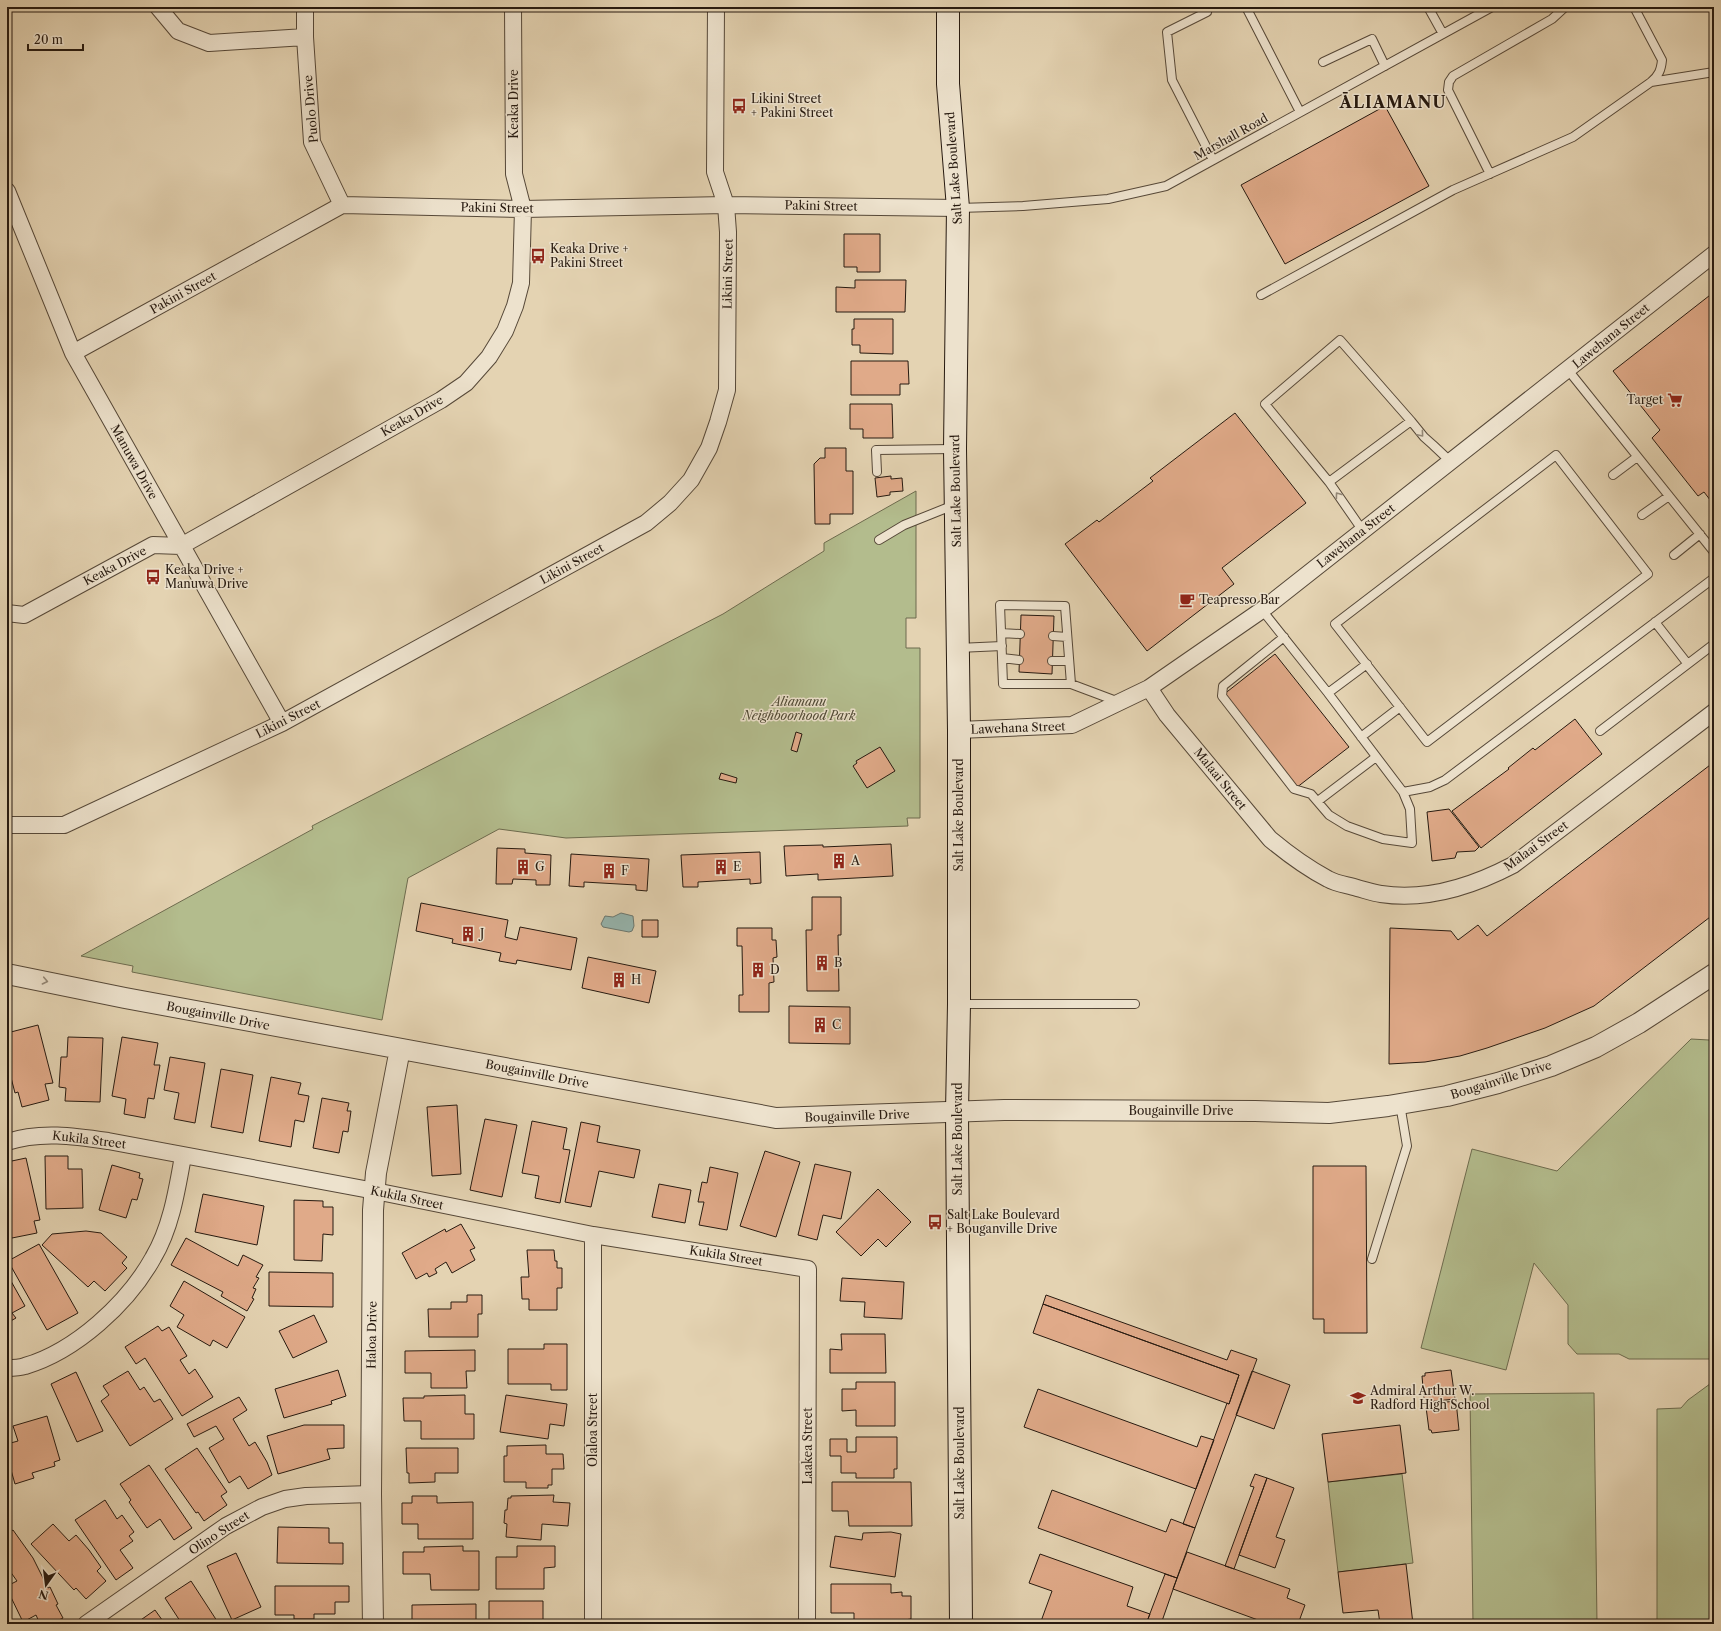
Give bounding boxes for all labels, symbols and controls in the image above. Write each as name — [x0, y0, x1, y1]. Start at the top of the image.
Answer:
scale bar — [28, 26, 83, 52]
text: 20 m — [34, 32, 63, 47]
street label: Keaka Drive — [506, 69, 521, 139]
street label: Puolo Drive — [300, 74, 321, 144]
place label: Likini Street + Pakini Street — [751, 91, 834, 120]
district label: ĀLIAMANU — [1339, 92, 1446, 112]
bus stop icon: Likini Street + Pakini Street — [730, 97, 748, 115]
street label: Marshall Road — [1191, 110, 1271, 163]
street label: Salt Lake Boulevard — [942, 111, 965, 225]
street label: Pakini Street — [784, 197, 858, 214]
street label: Pakini Street — [460, 199, 534, 216]
street label: Likini Street — [719, 238, 736, 309]
place label: Keaka Drive + Pakini Street — [550, 241, 629, 270]
bus stop icon: Keaka Drive + Pakini Street — [529, 247, 547, 265]
street label: Pakini Street — [147, 268, 219, 317]
street label: Lawehana Street — [1569, 299, 1653, 371]
supermarket icon: Target — [1666, 391, 1684, 409]
street label: Keaka Drive — [378, 392, 446, 439]
place label: Target — [1627, 392, 1664, 407]
street label: Manuwa Drive — [108, 422, 161, 502]
one-way arrow — [1417, 429, 1424, 436]
street label: Salt Lake Boulevard — [947, 434, 964, 548]
one-way arrow — [1335, 492, 1343, 499]
street label: Lawehana Street — [1314, 500, 1398, 571]
street label: Likini Street — [537, 540, 607, 587]
street label: Keaka Drive — [81, 543, 149, 588]
place label: Keaka Drive + Manuwa Drive — [165, 562, 249, 591]
bus stop icon: Keaka Drive + Manuwa Drive — [144, 568, 162, 586]
cafe icon: Teapresso Bar — [1178, 591, 1196, 609]
place label: Teapresso Bar — [1199, 592, 1280, 607]
park label: Aliamanu Neighboorhood Park — [742, 694, 856, 723]
street label: Likini Street — [253, 696, 323, 741]
street label: Lawehana Street — [970, 718, 1066, 737]
street label: Malaai Street — [1191, 745, 1250, 813]
street label: Salt Lake Boulevard — [951, 758, 966, 871]
street label: Malaai Street — [1501, 817, 1571, 874]
building icon: A — [830, 852, 848, 870]
place label: A — [850, 853, 861, 868]
building icon: G — [514, 858, 532, 876]
building icon: E — [712, 858, 730, 876]
place label: G — [535, 859, 545, 874]
place label: E — [733, 859, 741, 874]
building icon: F — [600, 862, 618, 880]
place label: F — [621, 863, 629, 878]
building icon: J — [459, 925, 477, 943]
place label: J — [478, 926, 484, 941]
building icon: B — [813, 954, 831, 972]
place label: B — [834, 955, 842, 970]
building icon: D — [749, 961, 767, 979]
place label: D — [770, 962, 780, 977]
building icon: H — [610, 971, 628, 989]
place label: H — [631, 972, 641, 987]
one-way arrow — [42, 977, 48, 985]
street label: Bougainville Drive — [165, 998, 271, 1033]
building icon: C — [811, 1016, 829, 1034]
place label: C — [832, 1017, 841, 1032]
street label: Bougainville Drive — [484, 1056, 590, 1091]
street label: Bougainville Drive — [1448, 1057, 1554, 1102]
street label: Salt Lake Boulevard — [950, 1082, 965, 1195]
street label: Bougainville Drive — [1129, 1103, 1234, 1118]
street label: Bougainville Drive — [804, 1106, 910, 1125]
street label: Kukila Street — [51, 1128, 128, 1152]
street label: Kukila Street — [369, 1182, 446, 1213]
place label: Salt Lake Boulevard + Bouganville Drive — [947, 1207, 1061, 1236]
bus stop icon: Salt Lake Boulevard + Bouganville Drive — [926, 1213, 944, 1231]
street label: Kukila Street — [688, 1242, 765, 1269]
street label: Haloa Drive — [363, 1301, 380, 1369]
place label: Admiral Arthur W. Radford High School — [1369, 1383, 1490, 1412]
school or university icon: Admiral Arthur W. Radford High School — [1349, 1389, 1367, 1407]
street label: Olaloa Street — [585, 1392, 600, 1467]
street label: Salt Lake Boulevard — [952, 1406, 967, 1519]
street label: Laakea Street — [800, 1407, 815, 1485]
street label: Olino Street — [186, 1507, 252, 1558]
north arrow — [26, 1565, 66, 1605]
text: N — [37, 1587, 50, 1603]

